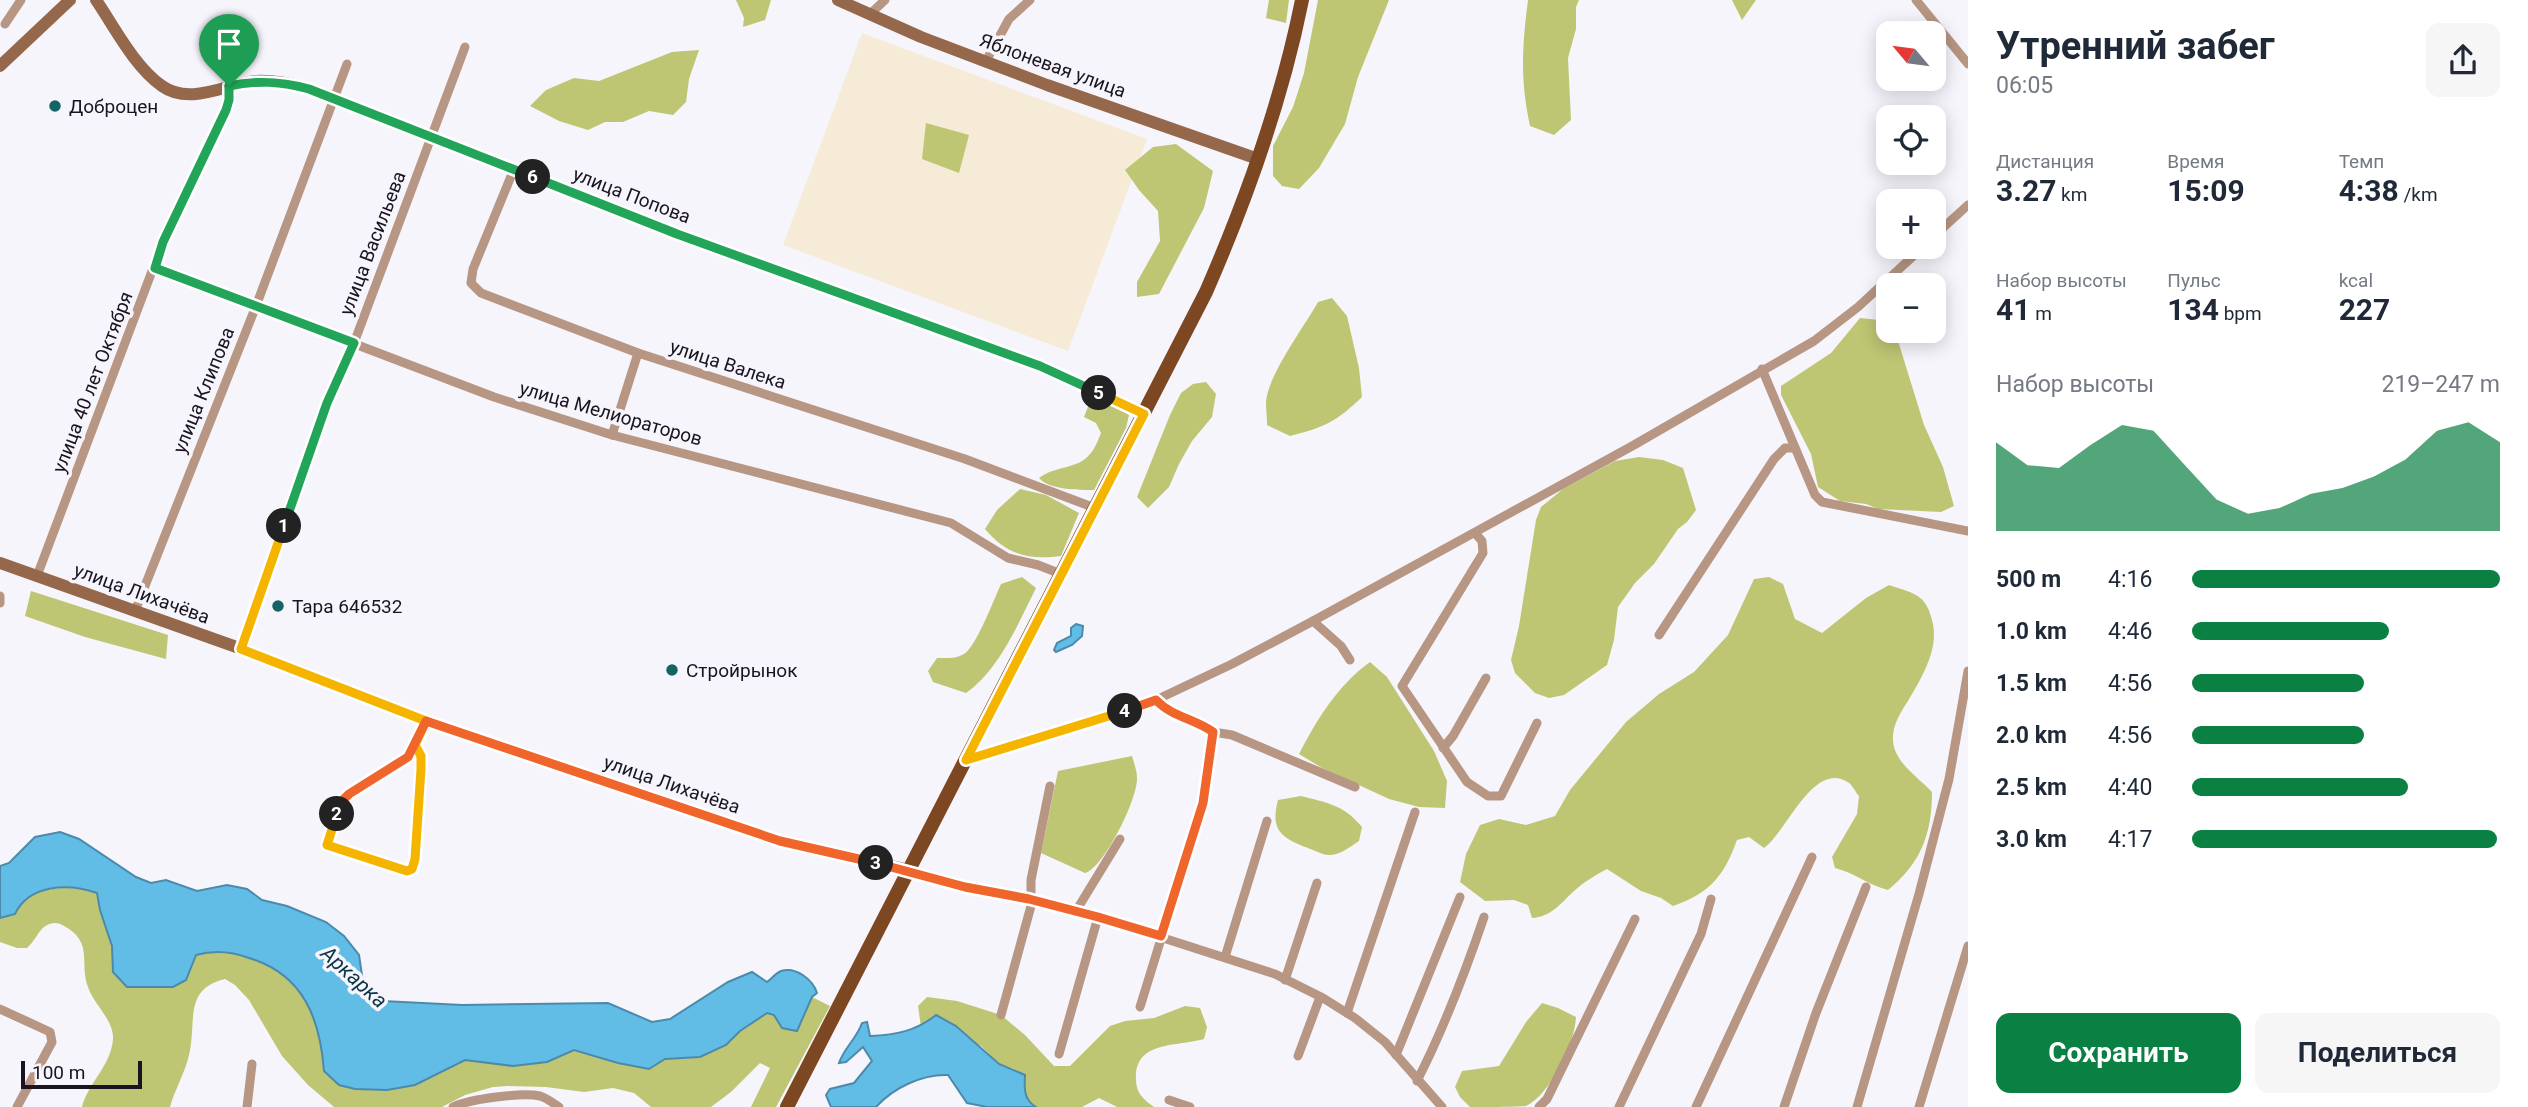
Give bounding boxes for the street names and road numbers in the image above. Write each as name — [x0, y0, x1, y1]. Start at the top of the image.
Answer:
street label: Яблоневая улица — [977, 28, 1129, 103]
street label: улица Попова — [570, 162, 694, 228]
street label: улица Васильева — [334, 168, 411, 319]
street label: улица 40 лет Октября — [47, 288, 138, 476]
street label: улица Клипова — [168, 324, 239, 457]
street label: улица Валека — [667, 335, 789, 394]
street label: улица Мелиораторов — [517, 376, 705, 451]
street label: улица Лихачёва — [71, 558, 213, 629]
street label: улица Лихачёва — [601, 750, 743, 819]

